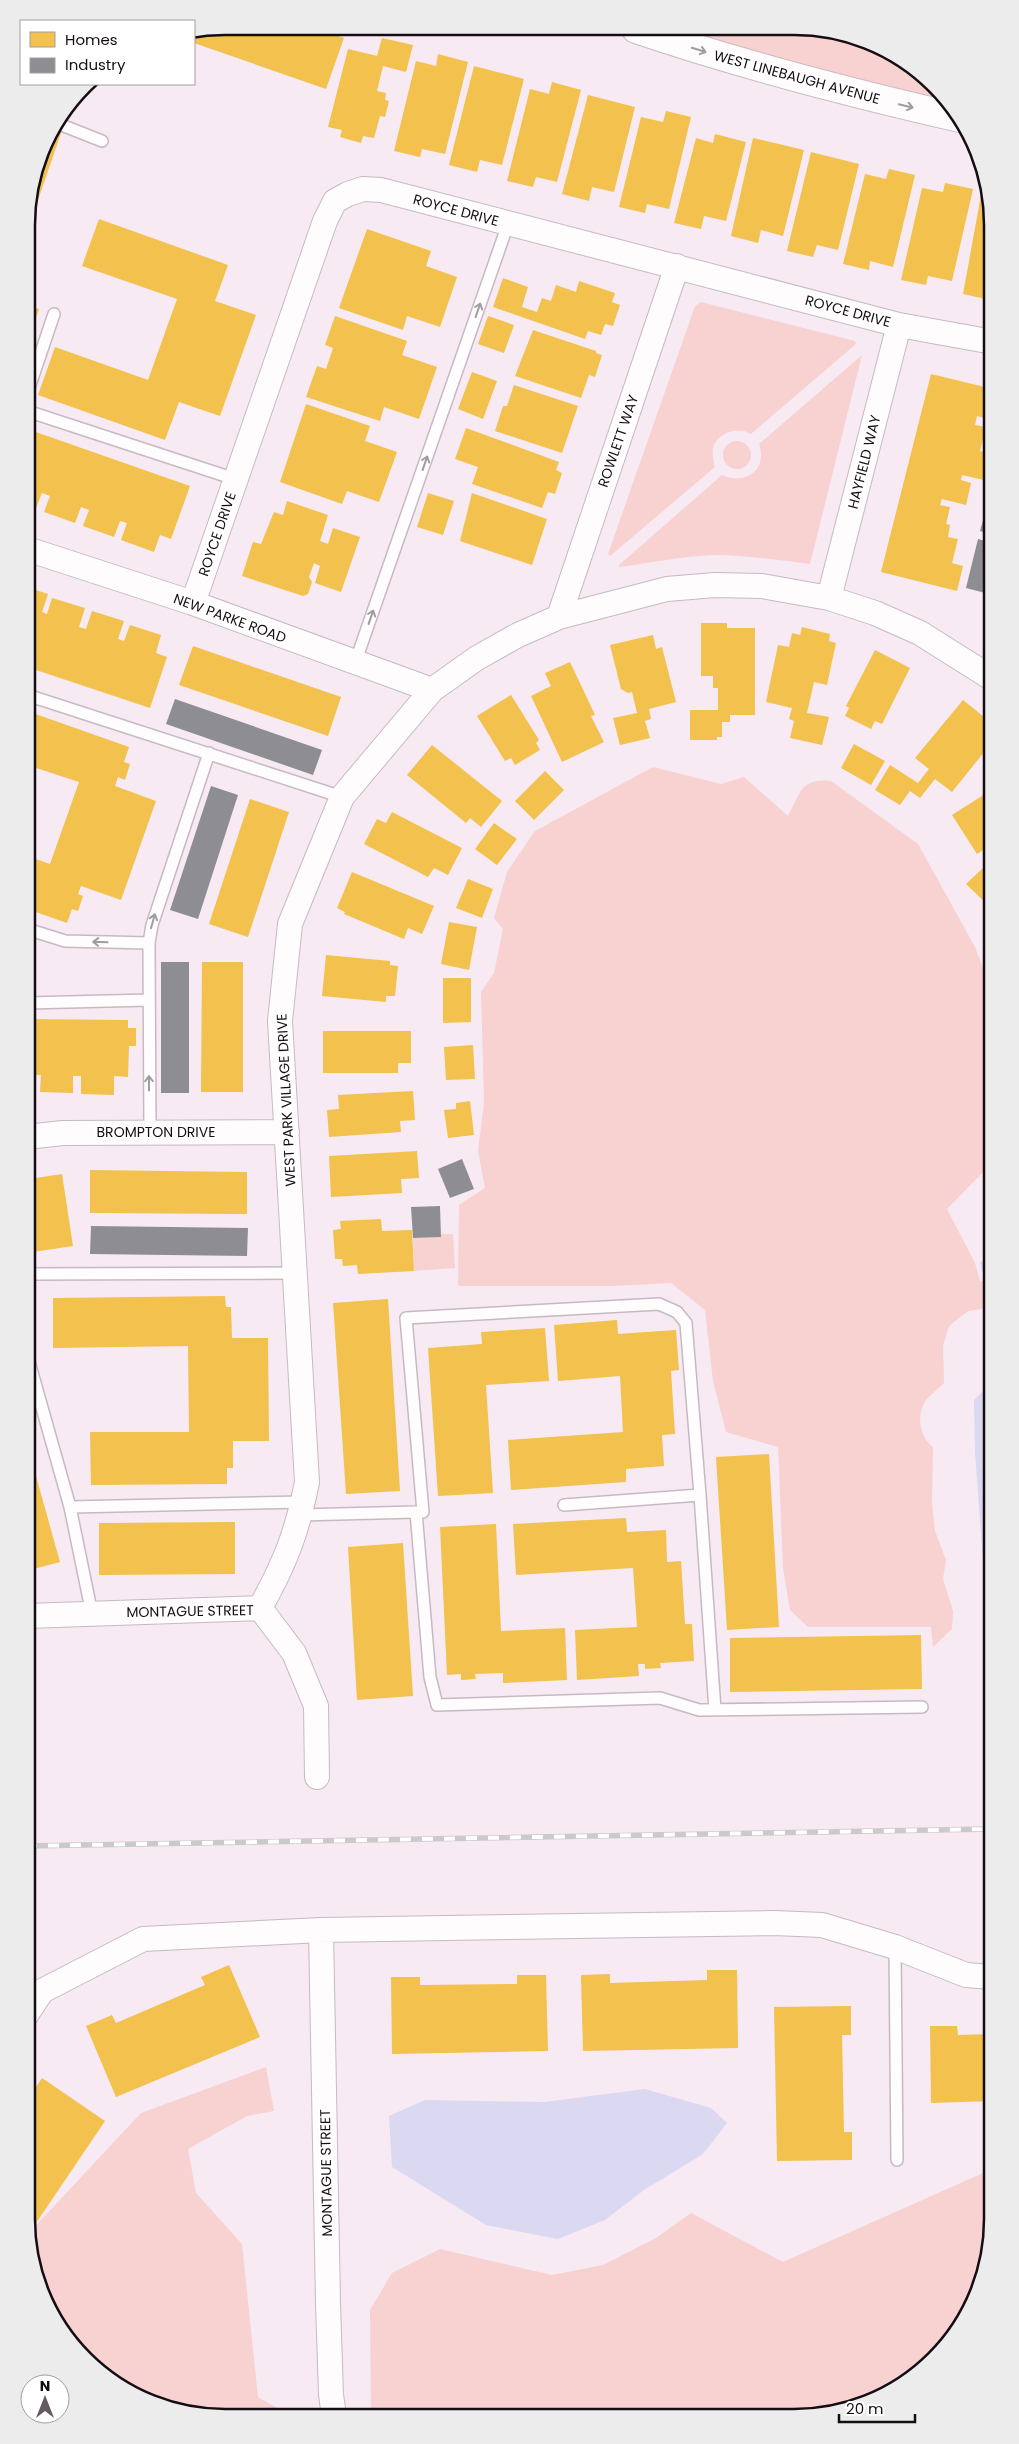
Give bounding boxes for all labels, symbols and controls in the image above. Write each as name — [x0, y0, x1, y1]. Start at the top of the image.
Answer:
legend — [20, 20, 195, 85]
text: Homes — [65, 29, 118, 50]
street label: WEST LINEBAUGH AVENUE — [712, 45, 882, 109]
one-way arrow — [690, 46, 706, 56]
text: Industry — [65, 54, 126, 75]
one-way arrow — [898, 102, 914, 111]
street label: ROYCE DRIVE — [411, 189, 501, 231]
street label: ROYCE DRIVE — [803, 290, 893, 332]
one-way arrow — [473, 302, 483, 318]
street label: ROWLETT WAY — [593, 392, 643, 490]
street label: HAYFIELD WAY — [843, 413, 885, 511]
one-way arrow — [421, 456, 430, 472]
street label: ROYCE DRIVE — [193, 489, 241, 579]
street label: NEW PARKE ROAD — [171, 588, 289, 648]
one-way arrow — [367, 610, 376, 625]
one-way arrow — [149, 914, 159, 930]
one-way arrow — [92, 938, 108, 947]
street label: WEST PARK VILLAGE DRIVE — [271, 1013, 301, 1187]
one-way arrow — [144, 1076, 154, 1092]
street label: BROMPTON DRIVE — [97, 1122, 215, 1142]
street label: MONTAGUE STREET — [126, 1600, 254, 1622]
street label: MONTAGUE STREET — [315, 2109, 337, 2237]
north arrow — [20, 2374, 70, 2424]
text: N — [40, 2376, 50, 2396]
scale bar — [839, 2392, 915, 2424]
text: 20 m — [846, 2398, 884, 2419]

